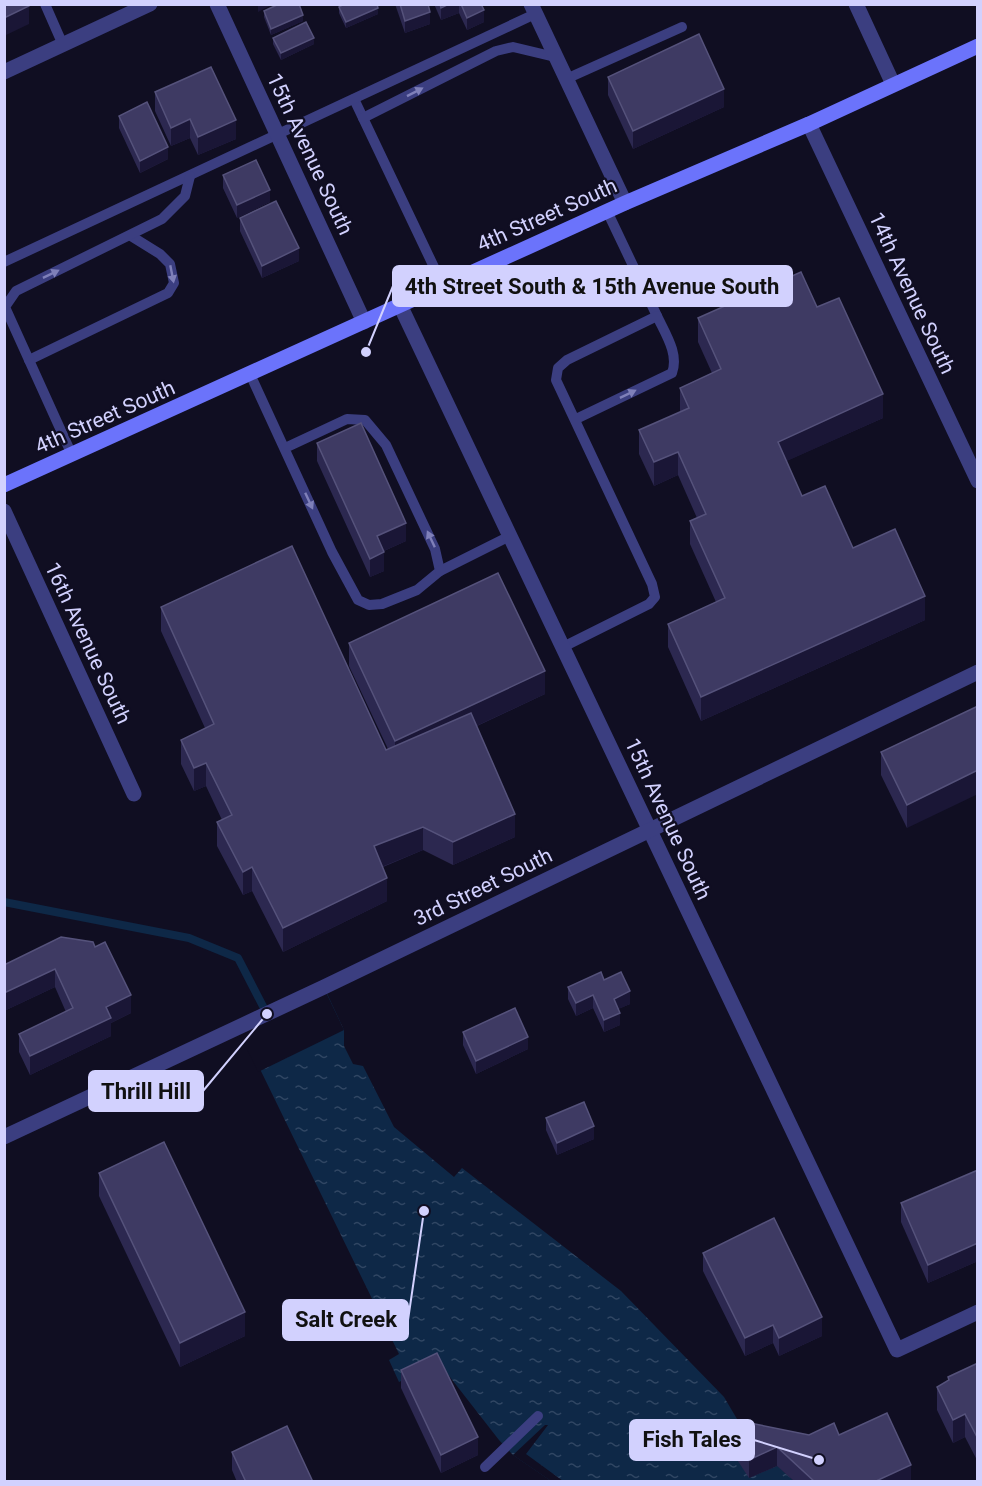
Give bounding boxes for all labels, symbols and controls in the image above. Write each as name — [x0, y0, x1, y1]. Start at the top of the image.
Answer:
street label: 15th Avenue South — [262, 69, 358, 239]
one-way arrow — [406, 87, 423, 96]
street label: 4th Street South — [473, 173, 621, 257]
street label: 14th Avenue South — [864, 208, 960, 378]
one-way arrow — [167, 265, 176, 284]
callout: 4th Street South & 15th Avenue South — [393, 266, 792, 306]
one-way arrow — [42, 270, 60, 280]
text: 4th Street South & 15th Avenue South — [405, 274, 779, 299]
street label: 4th Street South — [31, 375, 179, 459]
one-way arrow — [620, 390, 637, 399]
one-way arrow — [305, 492, 314, 510]
one-way arrow — [426, 530, 435, 547]
street label: 16th Avenue South — [40, 558, 136, 728]
street label: 15th Avenue South — [620, 734, 716, 904]
street label: 3rd Street South — [410, 843, 556, 931]
callout: Thrill Hill — [89, 1071, 203, 1111]
text: Thrill Hill — [101, 1079, 191, 1104]
callout: Salt Creek — [283, 1300, 408, 1340]
text: Salt Creek — [295, 1307, 397, 1332]
callout: Fish Tales — [630, 1420, 754, 1460]
text: Fish Tales — [642, 1427, 742, 1452]

